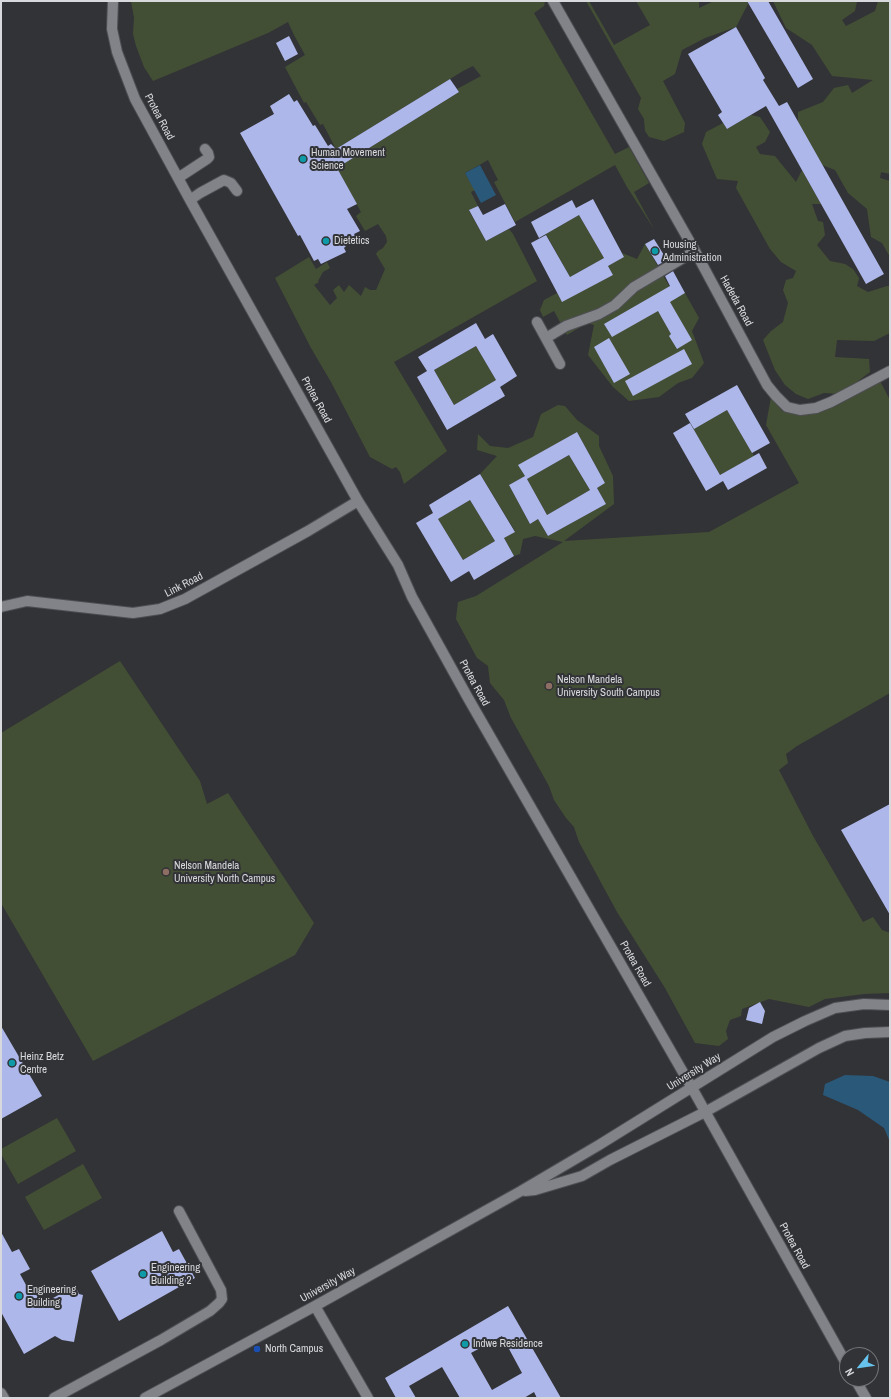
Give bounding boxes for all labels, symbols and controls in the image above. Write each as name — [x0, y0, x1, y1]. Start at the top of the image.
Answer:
street label: Protea Road — [141, 92, 177, 142]
place label: Human Movement Science — [311, 146, 385, 172]
marker: Human Movement Science — [298, 154, 308, 164]
place label: Dietetics — [334, 234, 370, 248]
marker: Dietetics — [321, 236, 331, 246]
place label: Housing Administration — [663, 238, 722, 264]
marker: Housing Administration — [650, 246, 660, 256]
street label: Hadeda Road — [717, 273, 755, 329]
street label: Protea Road — [298, 375, 334, 425]
street label: Link Road — [163, 570, 205, 600]
street label: Protea Road — [456, 658, 492, 708]
place label: Nelson Mandela University South Campus — [557, 673, 660, 699]
marker: Nelson Mandela University South Campus — [544, 681, 554, 691]
place label: Nelson Mandela University North Campus — [174, 859, 275, 885]
marker: Nelson Mandela University North Campus — [161, 867, 171, 877]
street label: Protea Road — [617, 939, 653, 989]
place label: Heinz Betz Centre — [20, 1050, 64, 1076]
street label: University Way — [665, 1050, 723, 1094]
marker: Heinz Betz Centre — [7, 1058, 17, 1068]
street label: Protea Road — [776, 1221, 812, 1271]
place label: Engineering Building 2 — [151, 1261, 200, 1287]
street label: University Way — [298, 1264, 358, 1306]
marker: Engineering Building 2 — [138, 1269, 148, 1279]
place label: Engineering Building — [27, 1283, 76, 1309]
marker: Engineering Building — [14, 1291, 24, 1301]
place label: Indwe Residence — [473, 1337, 543, 1351]
marker: Indwe Residence — [460, 1339, 470, 1349]
place label: North Campus — [265, 1342, 323, 1356]
marker: North Campus — [252, 1344, 262, 1354]
north arrow — [839, 1347, 879, 1387]
text: N — [842, 1366, 857, 1379]

